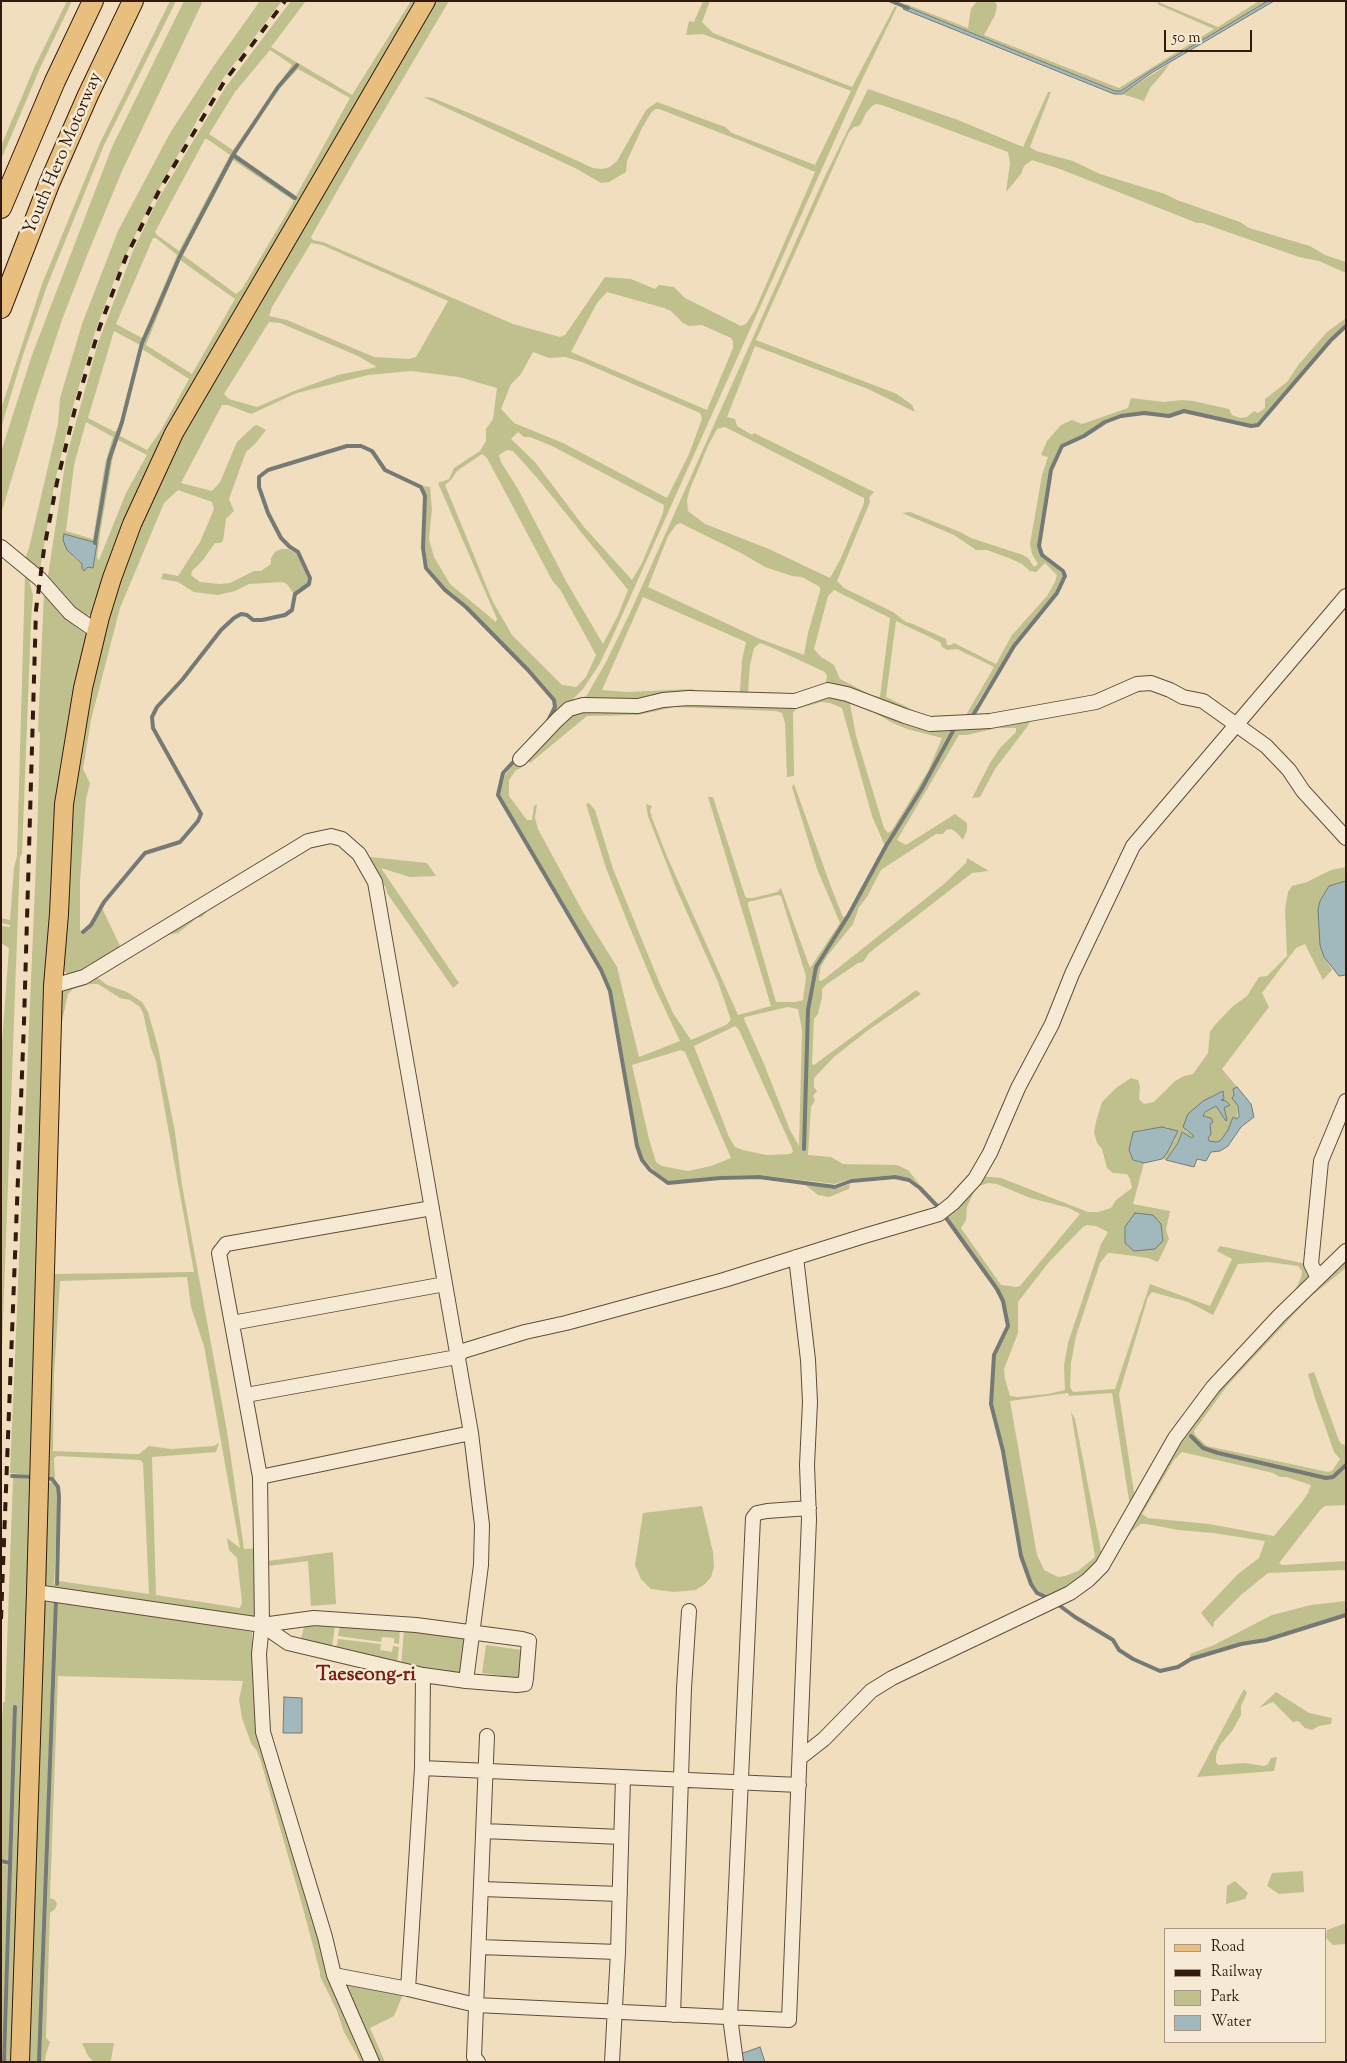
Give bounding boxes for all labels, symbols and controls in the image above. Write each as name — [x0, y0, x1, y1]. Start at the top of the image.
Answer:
scale bar — [1167, 20, 1254, 52]
text: 50 m — [1172, 28, 1201, 49]
street label: Youth Hero Motorway — [20, 70, 108, 238]
district label: Taeseong-ri — [316, 1665, 416, 1689]
legend — [1164, 1928, 1327, 2043]
text: Road — [1211, 1937, 1245, 1958]
text: Railway — [1211, 1962, 1262, 1983]
text: Park — [1211, 1987, 1240, 2008]
text: Water — [1211, 2012, 1251, 2033]

